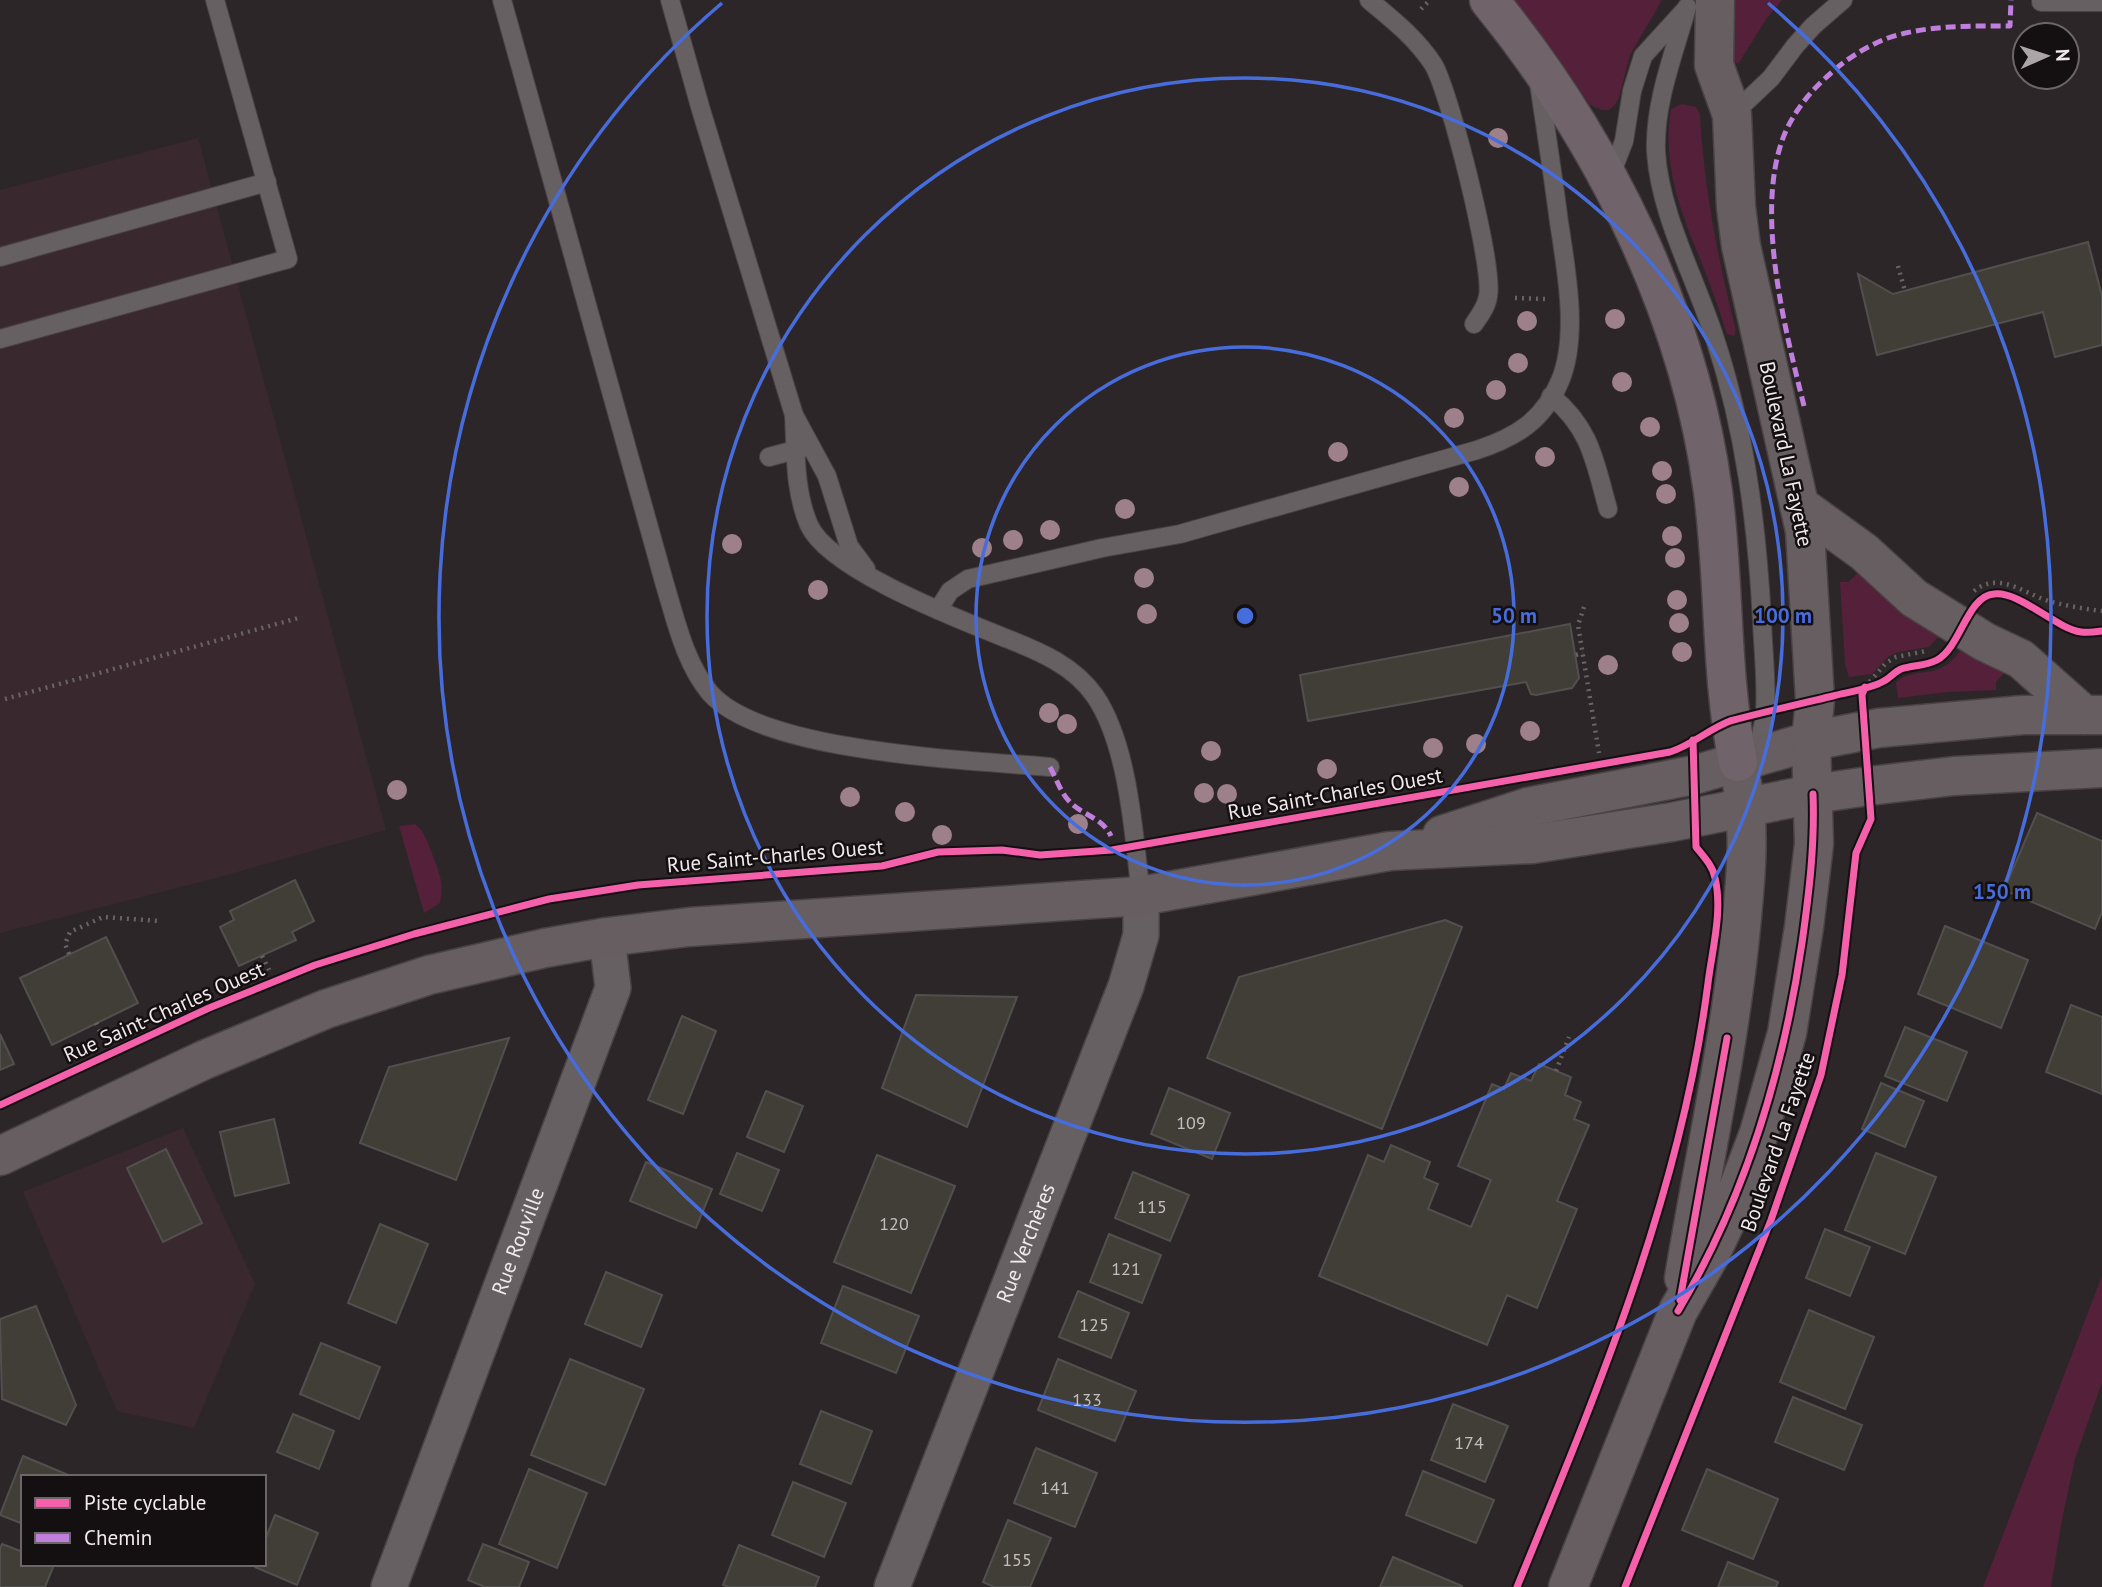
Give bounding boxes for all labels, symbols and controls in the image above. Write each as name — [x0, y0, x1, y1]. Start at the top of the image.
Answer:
north arrow — [2011, 21, 2081, 91]
text: N — [2051, 48, 2075, 62]
street label: Boulevard La Fayette — [1754, 359, 1819, 549]
text: 50 m — [1491, 602, 1537, 629]
text: 100 m — [1754, 602, 1812, 629]
centre of rings — [1233, 604, 1257, 628]
street label: Rue Saint-Charles Ouest — [1226, 761, 1444, 826]
street label: Rue Saint-Charles Ouest — [666, 833, 884, 878]
text: 150 m — [1973, 878, 2031, 905]
street label: Rue Saint-Charles Ouest — [59, 955, 268, 1068]
street label: Boulevard La Fayette — [1734, 1048, 1821, 1235]
house number: 109 — [1176, 1111, 1206, 1134]
street label: Rue Verchères — [990, 1179, 1061, 1307]
street label: Rue Rouville — [485, 1184, 550, 1299]
house number: 115 — [1137, 1195, 1167, 1218]
house number: 120 — [879, 1212, 909, 1235]
house number: 121 — [1111, 1257, 1141, 1280]
house number: 125 — [1079, 1313, 1109, 1336]
house number: 133 — [1072, 1388, 1102, 1411]
house number: 174 — [1454, 1431, 1484, 1454]
legend — [21, 1475, 266, 1566]
house number: 141 — [1040, 1476, 1070, 1499]
text: Piste cyclable — [84, 1489, 206, 1516]
text: Chemin — [84, 1524, 152, 1551]
house number: 155 — [1002, 1548, 1032, 1571]

